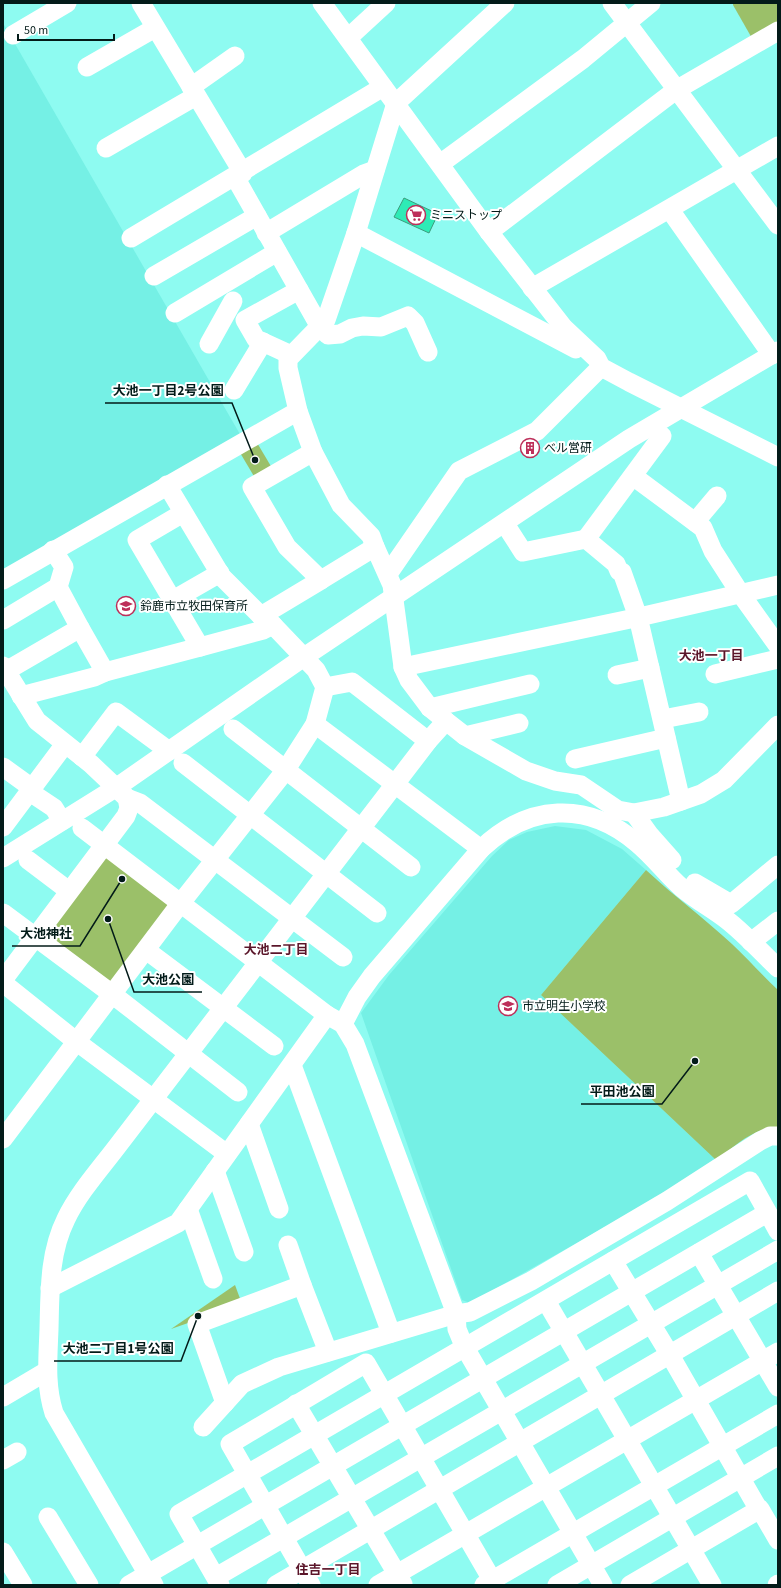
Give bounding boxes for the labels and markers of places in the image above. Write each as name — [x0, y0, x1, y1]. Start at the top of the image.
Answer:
supermarket icon: ミニストップ — [405, 204, 427, 226]
place label: ミニストップ — [430, 207, 502, 224]
callout: 大池一丁目2号公園 — [105, 378, 232, 403]
building icon: べル営研 — [519, 437, 541, 459]
place label: べル営研 — [544, 440, 592, 457]
school or university icon: 鈴鹿市立牧田保育所 — [115, 595, 137, 617]
place label: 鈴鹿市立牧田保育所 — [140, 598, 248, 615]
callout: 大池神社 — [12, 921, 80, 946]
callout: 大池公園 — [134, 967, 202, 992]
school or university icon: 市立明生小学校 — [497, 995, 519, 1017]
place label: 市立明生小学校 — [522, 998, 606, 1015]
callout: 平田池公園 — [581, 1079, 662, 1104]
callout: 大池二丁目1号公園 — [54, 1336, 181, 1361]

